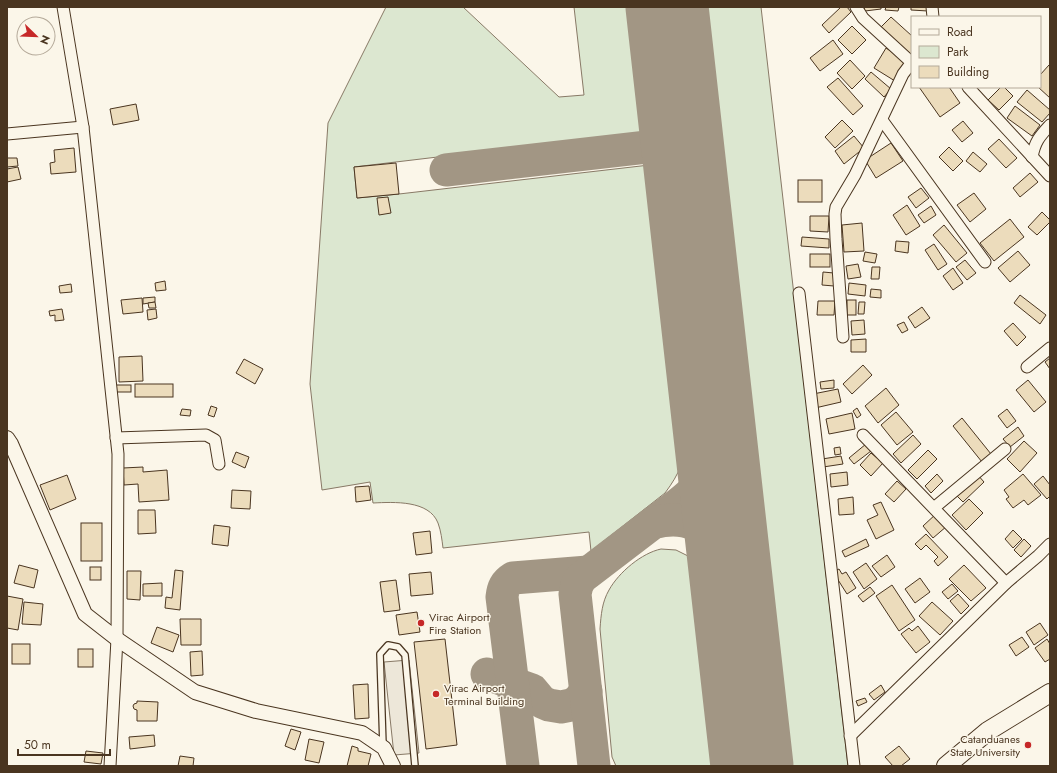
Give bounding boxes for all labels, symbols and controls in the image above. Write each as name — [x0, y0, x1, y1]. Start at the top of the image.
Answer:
north arrow — [16, 16, 56, 56]
legend — [911, 16, 1041, 88]
text: Road — [947, 23, 973, 41]
text: N — [36, 33, 54, 47]
text: Park — [947, 43, 969, 61]
text: Building — [947, 63, 989, 81]
place label: Virac Airport Fire Station — [429, 609, 490, 638]
marker: Virac Airport Fire Station — [416, 618, 426, 628]
place label: Virac Airport Terminal Building — [444, 680, 524, 709]
marker: Virac Airport Terminal Building — [431, 689, 441, 699]
scale bar — [18, 731, 110, 757]
place label: Catanduanes State University — [950, 731, 1021, 760]
text: 50 m — [24, 736, 51, 754]
marker: Catanduanes State University — [1023, 740, 1033, 750]

